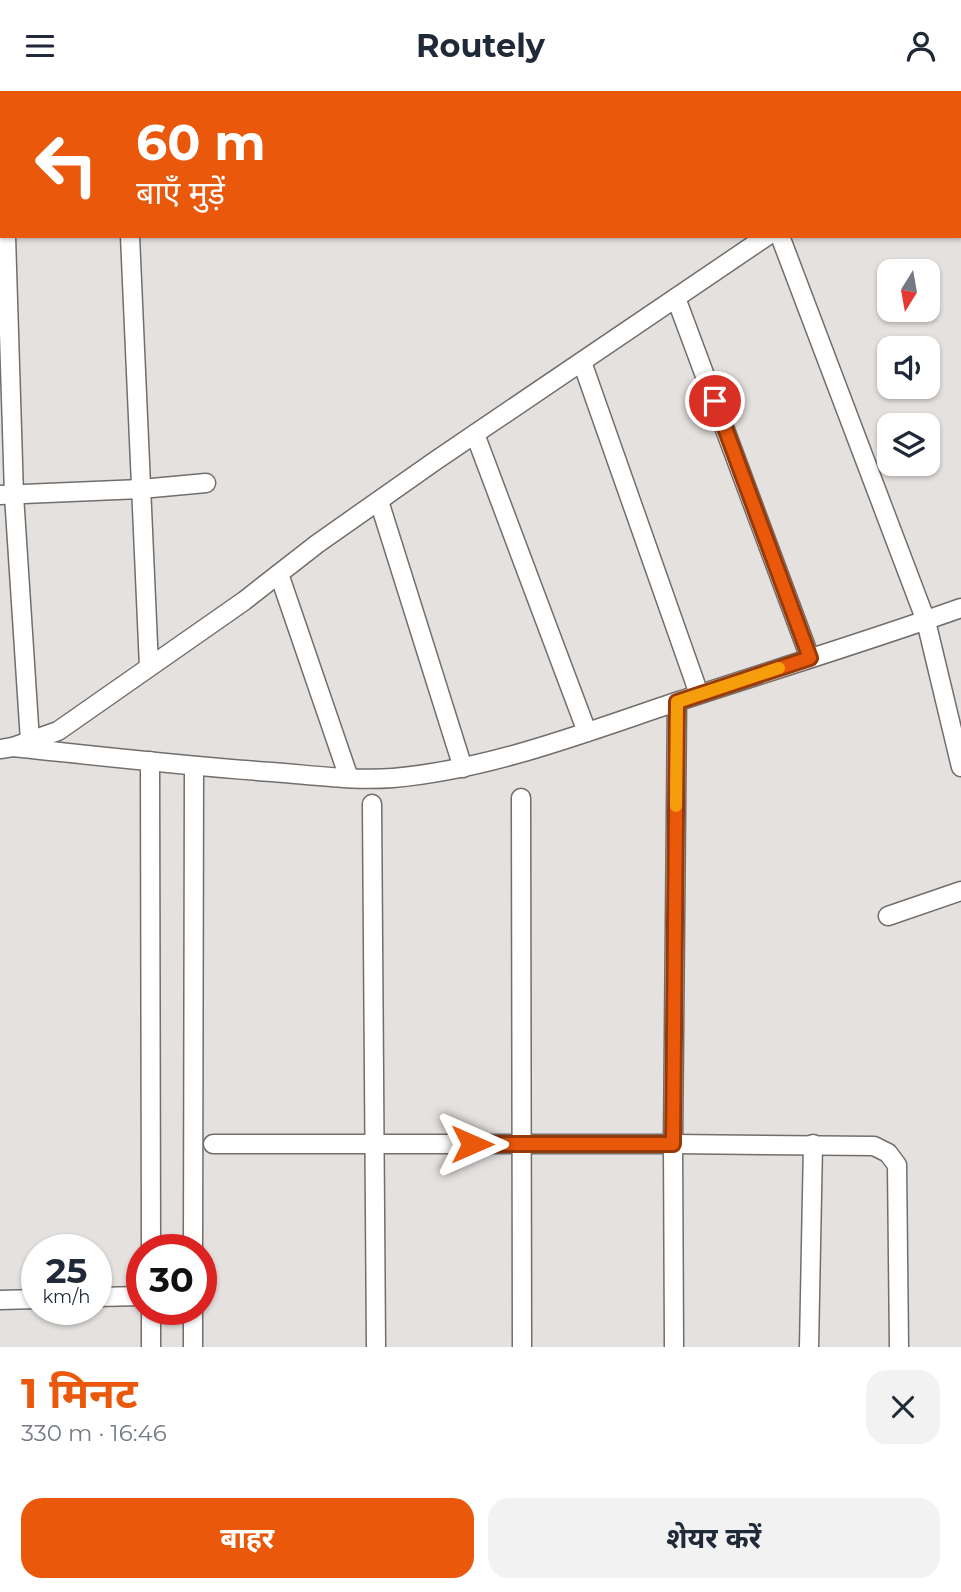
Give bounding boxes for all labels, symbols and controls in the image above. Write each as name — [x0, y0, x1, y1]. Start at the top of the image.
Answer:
text: Routely — [416, 26, 545, 65]
icon: menu — [21, 27, 59, 65]
icon: person — [902, 27, 940, 65]
text: 60 m — [136, 113, 266, 172]
icon: left — [21, 119, 112, 210]
text: बाएँ मुड़ें — [136, 173, 225, 212]
north arrow — [877, 259, 940, 322]
map controls — [877, 259, 940, 476]
button: sound — [877, 336, 940, 399]
pin — [685, 371, 745, 431]
icon: arrive — [696, 382, 734, 420]
button: layers — [877, 413, 940, 476]
position arrow — [435, 1107, 509, 1181]
speed limit sign: 30 — [126, 1234, 217, 1325]
text: 25 — [46, 1249, 87, 1292]
text: km/h — [42, 1286, 91, 1308]
text: 1 मिनट — [21, 1367, 138, 1419]
button: close — [866, 1370, 940, 1444]
text: 330 m · 16:46 — [21, 1419, 167, 1447]
button: बाहर — [21, 1498, 474, 1578]
button: शेयर करें — [488, 1498, 940, 1578]

